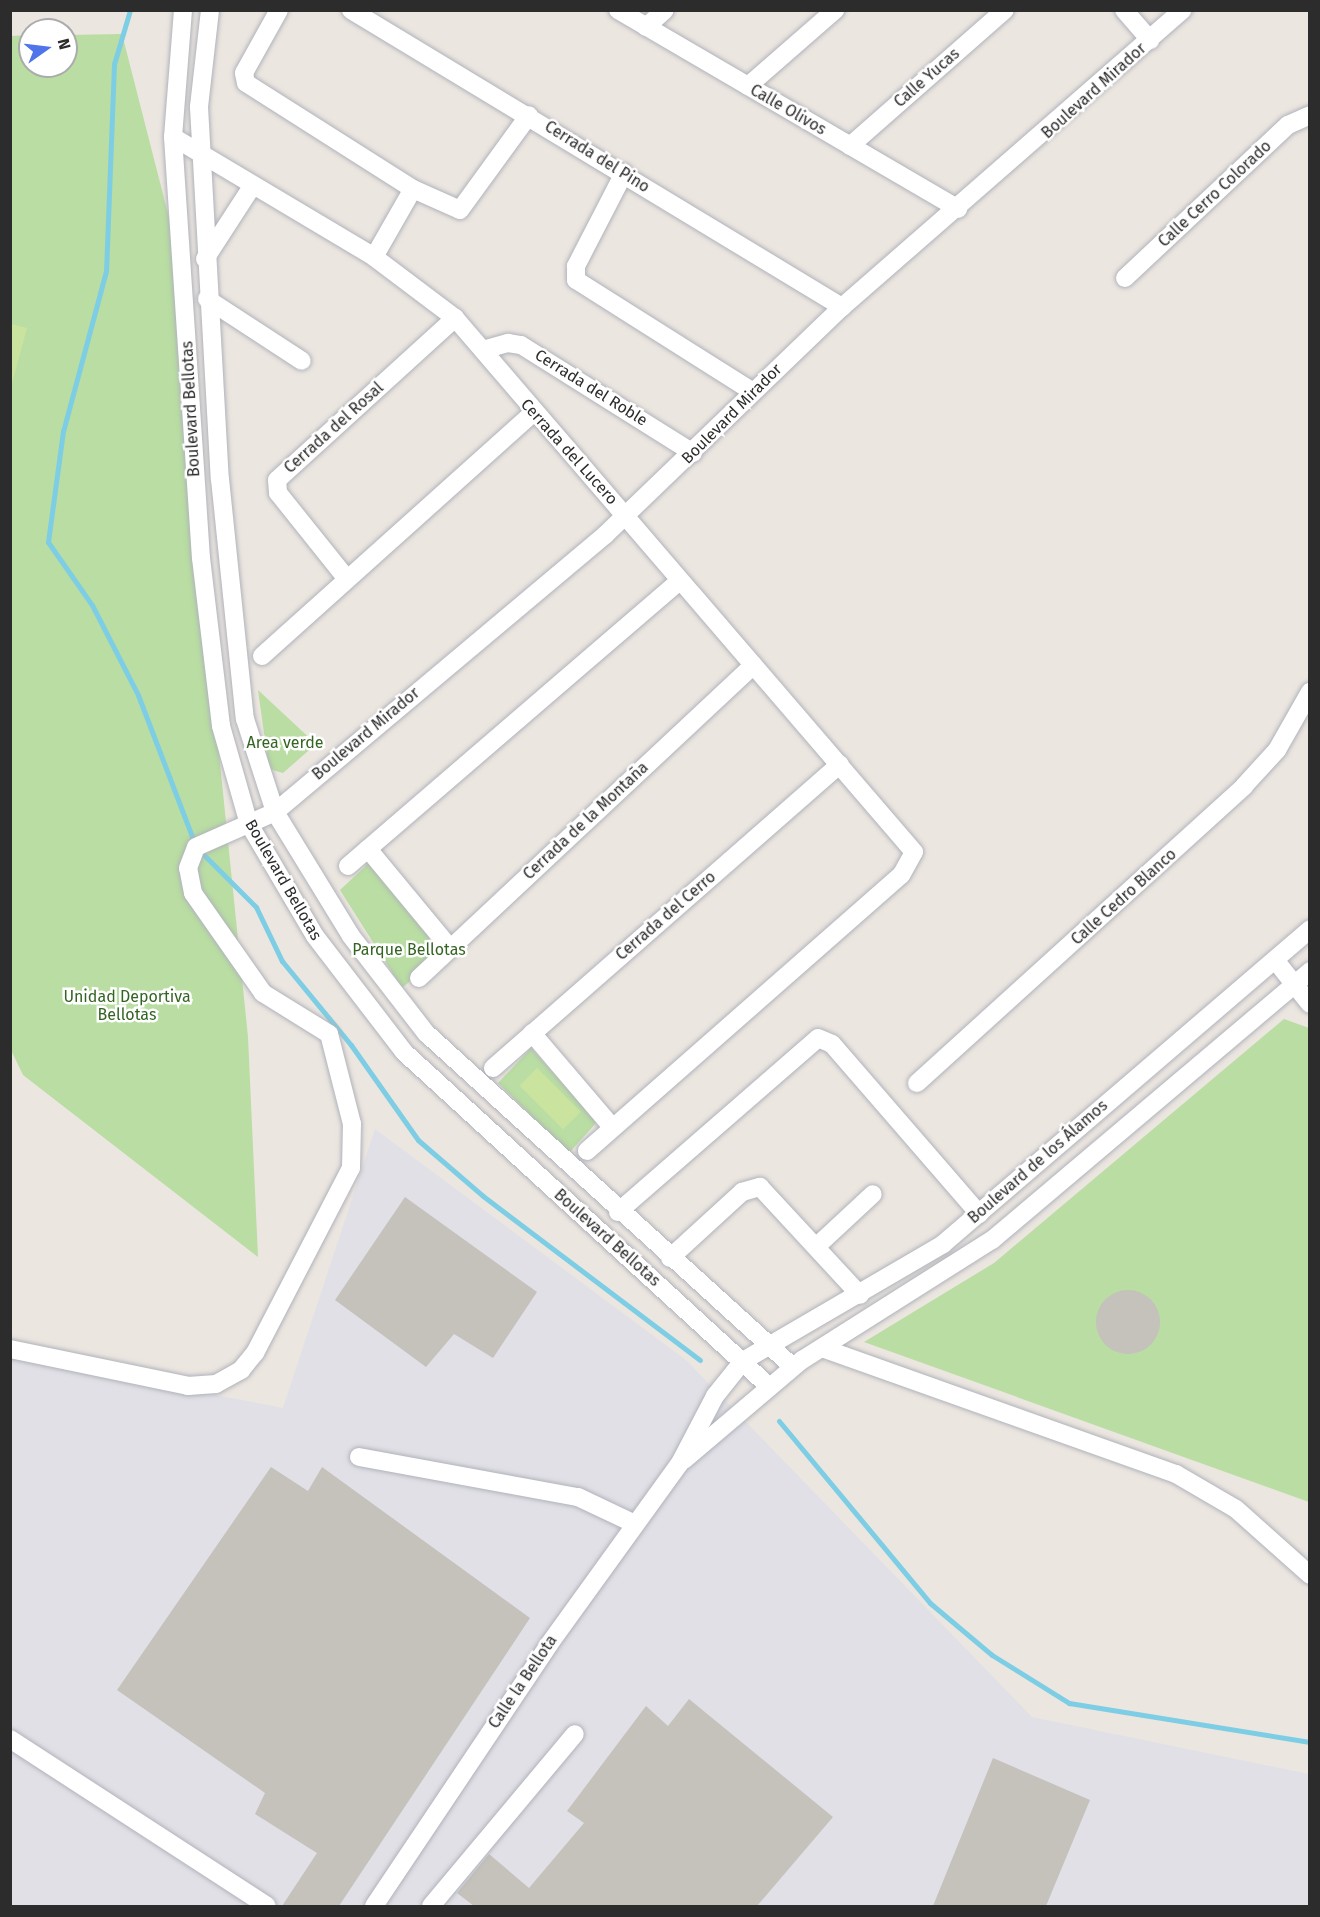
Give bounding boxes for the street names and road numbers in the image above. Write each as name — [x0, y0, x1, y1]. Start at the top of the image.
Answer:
street label: Boulevard Mirador — [1038, 39, 1150, 143]
street label: Calle Yucas — [890, 44, 964, 112]
street label: Calle Olivos — [747, 81, 829, 139]
street label: Cerrada del Pino — [541, 117, 653, 197]
street label: Calle Cerro Colorado — [1154, 137, 1276, 251]
street label: Boulevard Bellotas — [178, 340, 204, 478]
street label: Cerrada del Roble — [531, 346, 651, 430]
street label: Boulevard Mirador — [678, 360, 786, 468]
street label: Cerrada del Rosal — [280, 378, 388, 478]
street label: Cerrada del Lucero — [516, 395, 622, 509]
street label: Boulevard Mirador — [309, 684, 423, 784]
street label: Cerrada de la Montaña — [519, 758, 653, 884]
street label: Boulevard Bellotas — [241, 816, 325, 944]
street label: Calle Cedro Blanco — [1067, 845, 1181, 949]
street label: Cerrada del Cerro — [612, 867, 720, 965]
street label: Boulevard de los Álamos — [964, 1096, 1112, 1228]
street label: Boulevard Bellotas — [550, 1185, 664, 1291]
street label: Calle la Bellota — [485, 1632, 561, 1732]

